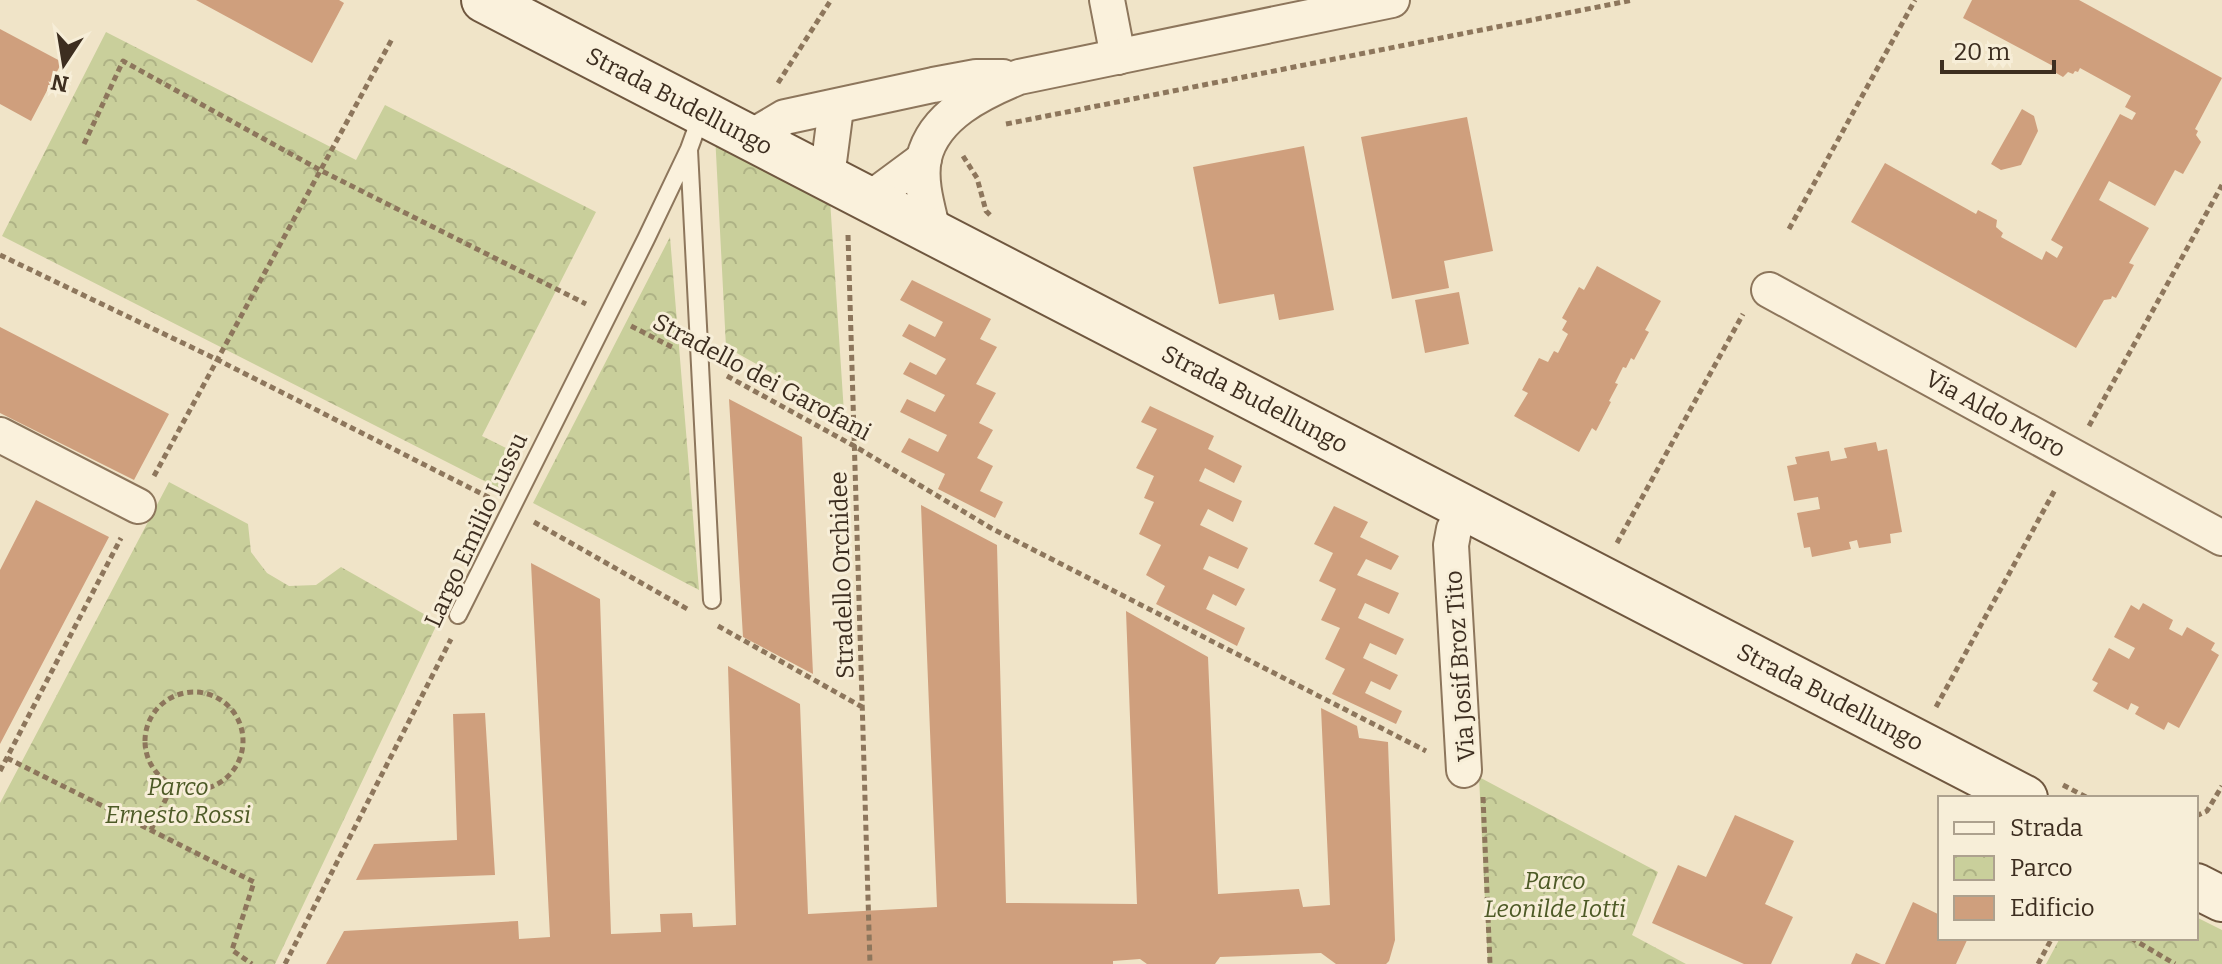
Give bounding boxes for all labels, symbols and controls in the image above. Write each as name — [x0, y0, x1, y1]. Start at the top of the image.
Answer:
north arrow — [24, 24, 104, 104]
scale bar — [1942, 24, 2054, 74]
text: 20 m — [1954, 38, 2010, 66]
street label: Strada Budellungo — [582, 41, 777, 161]
text: N — [49, 68, 71, 98]
street label: Stradello dei Garofani — [648, 308, 876, 446]
street label: Strada Budellungo — [1157, 339, 1353, 459]
street label: Via Aldo Moro — [1920, 364, 2070, 464]
street label: Largo Emilio Lussu — [419, 428, 533, 631]
street label: Stradello Orchidee — [824, 471, 860, 679]
street label: Via Josif Broz Tito — [1439, 569, 1481, 763]
street label: Strada Budellungo — [1732, 637, 1928, 757]
park label: Parco Ernesto Rossi — [105, 773, 251, 829]
legend — [1938, 796, 2198, 940]
text: Strada — [2010, 814, 2083, 842]
text: Parco — [2010, 854, 2073, 882]
park label: Parco Leonilde Iotti — [1484, 867, 1626, 923]
text: Edificio — [2010, 894, 2095, 922]

